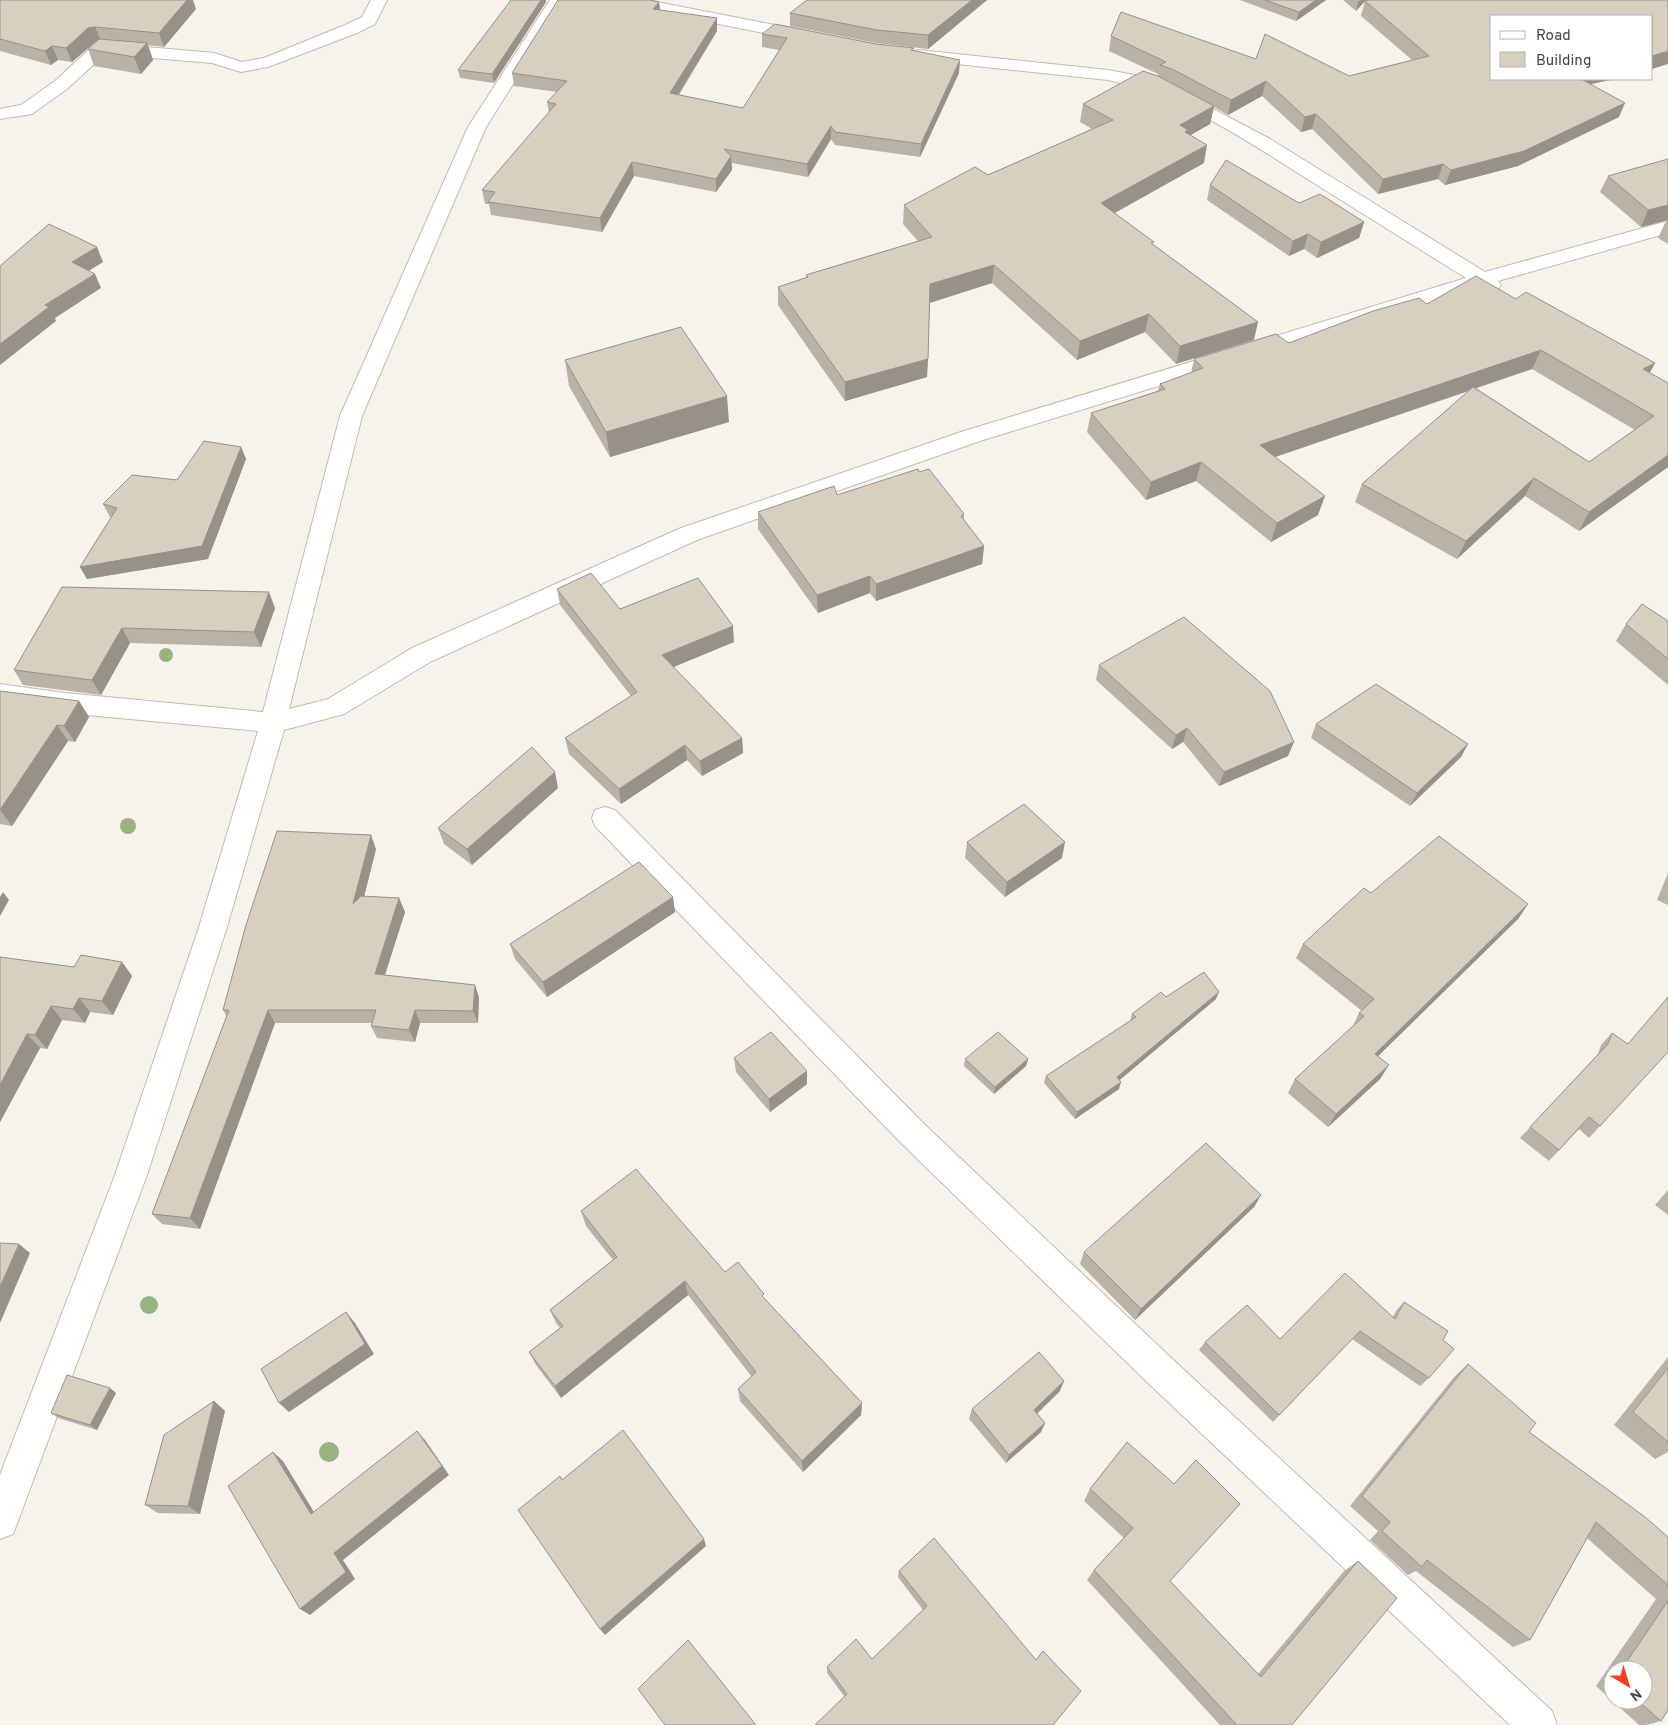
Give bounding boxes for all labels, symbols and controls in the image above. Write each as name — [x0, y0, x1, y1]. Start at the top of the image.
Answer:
legend — [1490, 15, 1653, 80]
text: Road — [1536, 27, 1571, 46]
text: Building — [1536, 52, 1591, 71]
north arrow — [1603, 1660, 1653, 1710]
text: N — [1626, 1684, 1644, 1704]

